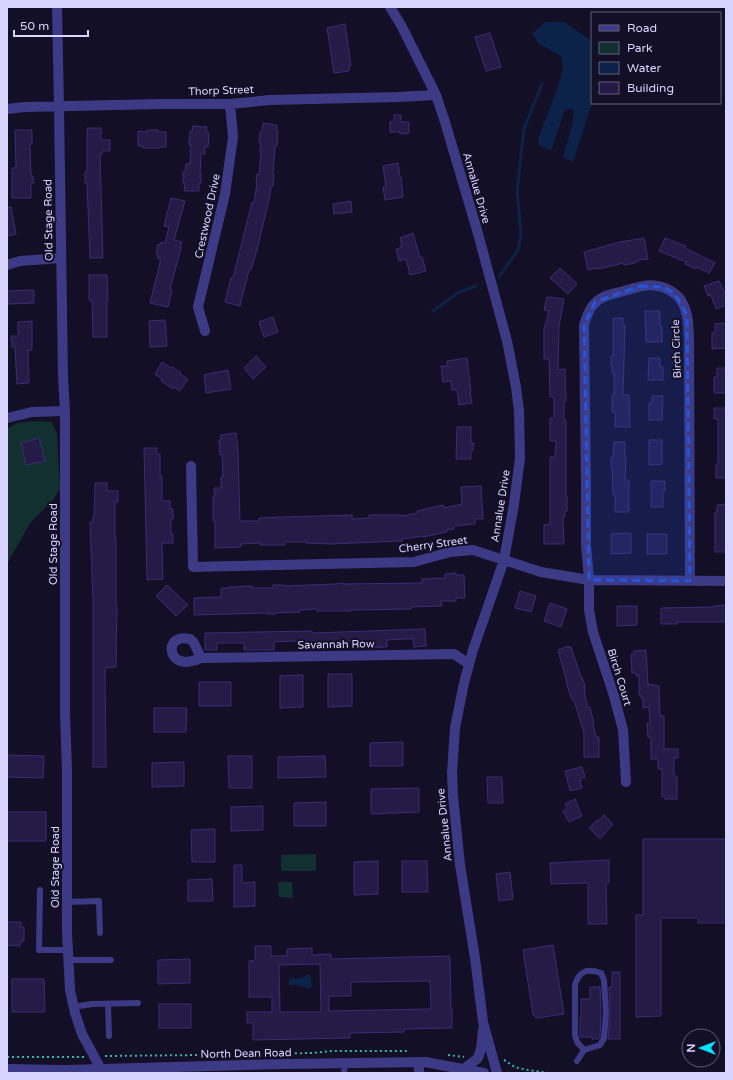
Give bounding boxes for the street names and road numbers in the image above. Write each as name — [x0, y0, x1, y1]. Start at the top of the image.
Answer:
street label: Thorp Street — [188, 83, 254, 98]
street label: Annalue Drive — [460, 151, 493, 225]
street label: Crestwood Drive — [192, 173, 223, 260]
street label: Old Stage Road — [41, 179, 56, 261]
street label: Birch Circle — [669, 319, 684, 379]
street label: Annalue Drive — [488, 469, 513, 543]
street label: Old Stage Road — [47, 503, 60, 585]
street label: Cherry Street — [398, 533, 468, 556]
street label: Savannah Row — [297, 637, 375, 652]
street label: Birch Court — [605, 647, 634, 707]
street label: Annalue Drive — [434, 788, 455, 862]
street label: Old Stage Road — [49, 826, 62, 908]
street label: North Dean Road — [200, 1046, 292, 1061]

